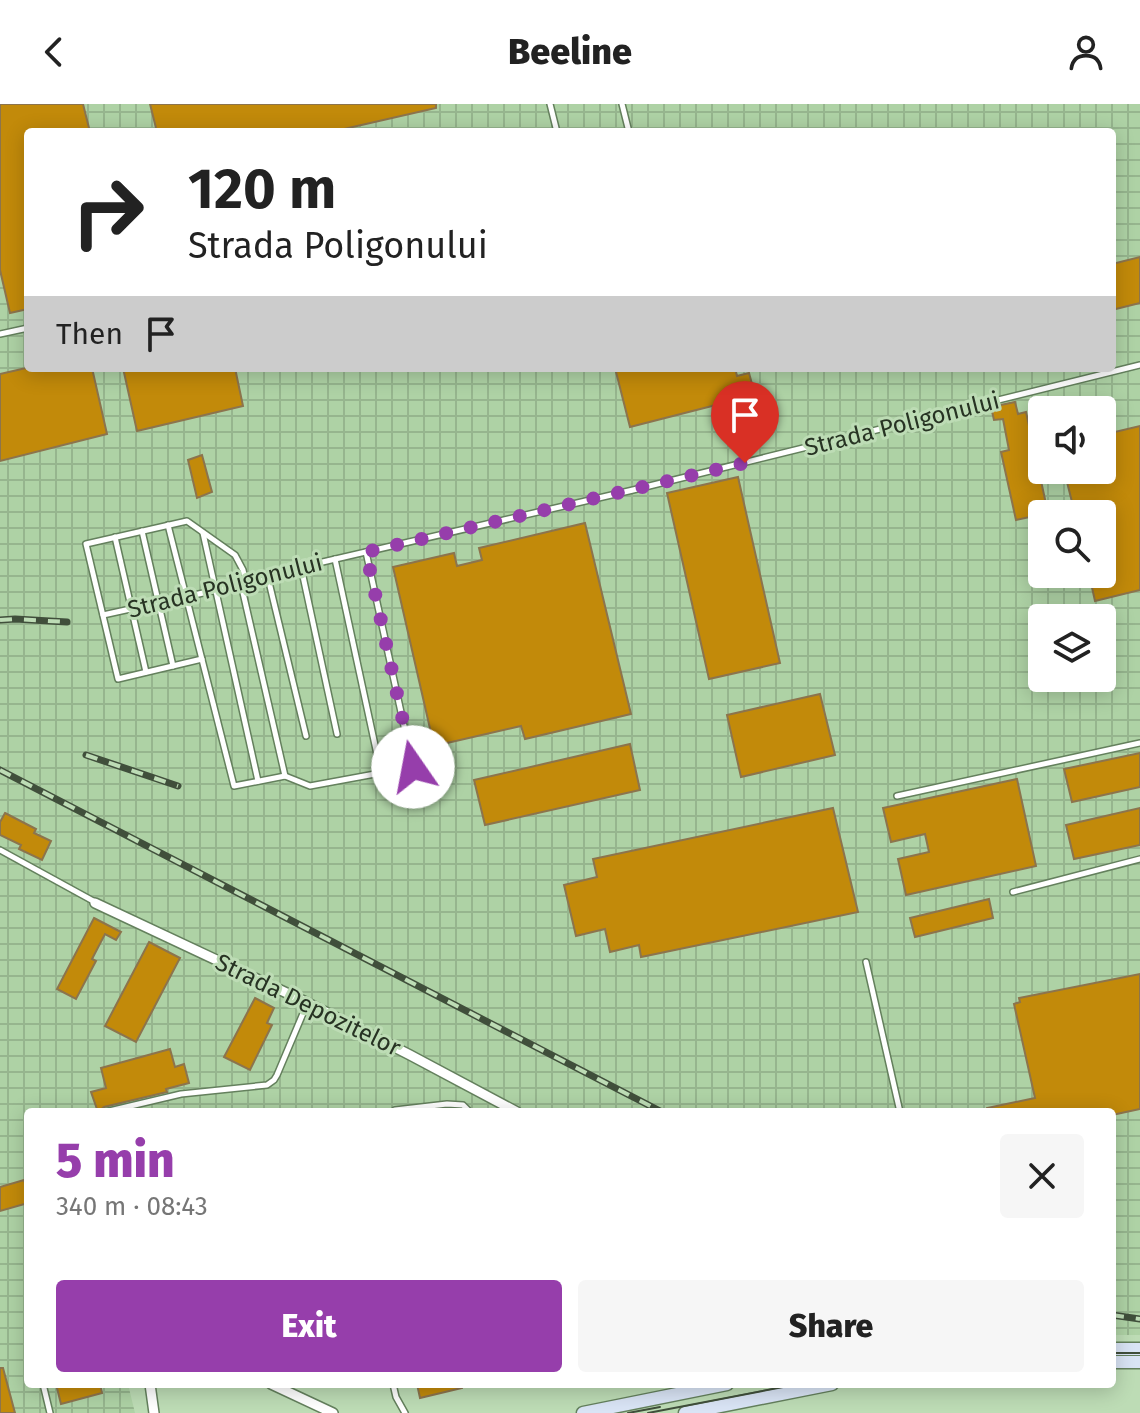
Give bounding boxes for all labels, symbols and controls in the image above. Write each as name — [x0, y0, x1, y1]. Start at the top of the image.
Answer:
icon: back — [32, 30, 76, 74]
text: Beeline — [508, 30, 632, 74]
icon: person — [1064, 30, 1108, 74]
text: 120 m — [188, 156, 336, 223]
icon: right — [56, 160, 160, 264]
text: Strada Poligonului — [188, 224, 488, 268]
icon: arrive — [139, 312, 183, 356]
text: Then — [56, 316, 123, 352]
pin — [711, 381, 779, 463]
street label: Strada Poligonului — [802, 386, 1002, 462]
icon: arrive — [723, 393, 767, 437]
map controls — [1028, 396, 1116, 692]
button: sound — [1028, 396, 1116, 484]
button: search — [1028, 500, 1116, 588]
street label: Strada Poligonului — [125, 548, 325, 624]
button: layers — [1028, 604, 1116, 692]
position arrow — [371, 725, 455, 809]
street label: Strada Depozitelor — [211, 948, 406, 1062]
text: 5 min — [56, 1132, 175, 1190]
button: close — [1000, 1134, 1084, 1218]
text: 340 m · 08:43 — [56, 1191, 208, 1222]
button: Exit — [56, 1280, 562, 1372]
button: Share — [578, 1280, 1084, 1372]

